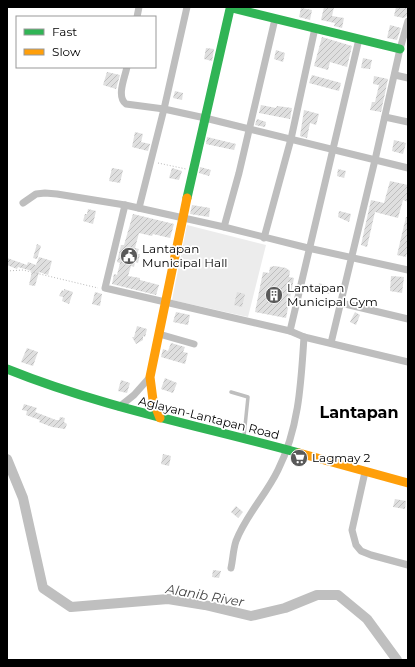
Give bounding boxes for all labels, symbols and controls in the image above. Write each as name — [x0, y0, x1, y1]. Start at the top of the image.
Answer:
legend — [16, 16, 156, 68]
text: Fast — [52, 24, 77, 39]
text: Slow — [52, 44, 81, 59]
place label: Lantapan Municipal Hall — [142, 241, 228, 270]
public building icon: Lantapan Municipal Hall — [119, 246, 139, 266]
place label: Lantapan Municipal Gym — [287, 280, 378, 309]
building icon: Lantapan Municipal Gym — [264, 285, 284, 305]
street label: Aglayan-Lantapan Road — [137, 393, 281, 442]
district label: Lantapan — [319, 403, 399, 422]
supermarket icon: Lagmay 2 — [289, 448, 309, 468]
place label: Lagmay 2 — [312, 450, 371, 465]
water label: Alanib River — [164, 580, 246, 610]

